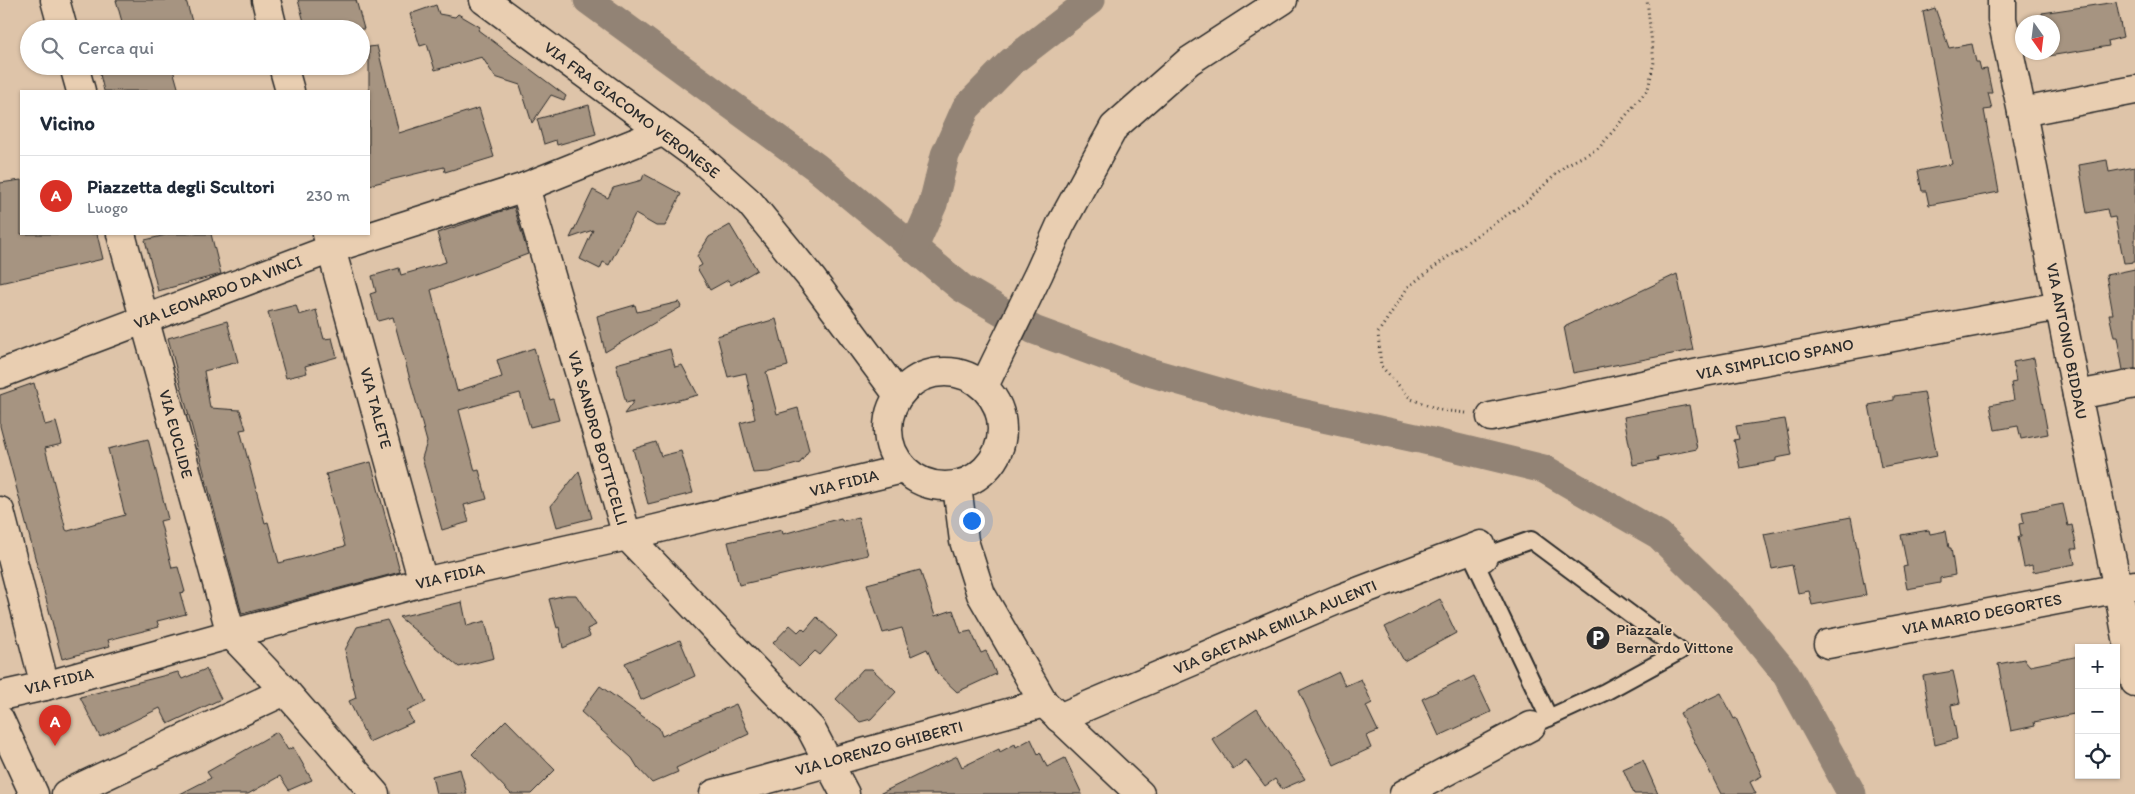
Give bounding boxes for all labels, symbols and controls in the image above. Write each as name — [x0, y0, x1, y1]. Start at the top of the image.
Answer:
north arrow — [2015, 15, 2060, 60]
search box — [20, 20, 370, 75]
icon: search — [38, 34, 66, 62]
text: Cerca qui — [78, 36, 154, 59]
street label: VIA FRA GIACOMO VERONESE — [540, 38, 724, 182]
text: Vicino — [40, 110, 95, 135]
text: Piazzetta degli Scultori — [87, 175, 275, 198]
text: A — [51, 186, 61, 205]
text: 230 m — [306, 186, 350, 205]
text: Luogo — [87, 198, 128, 217]
street label: VIA LEONARDO DA VINCI — [131, 251, 305, 333]
street label: VIA ANTONIO BIDDAU — [2042, 261, 2092, 421]
street label: VIA SIMPLICIO SPANO — [1695, 334, 1855, 384]
street label: VIA SANDRO BOTTICELLI — [564, 349, 632, 527]
street label: VIA TALETE — [356, 365, 396, 451]
street label: VIA EUCLIDE — [155, 388, 197, 480]
street label: VIA FIDIA — [808, 465, 880, 501]
your location — [959, 508, 985, 534]
street label: VIA FIDIA — [414, 559, 486, 593]
street label: VIA GAETANA EMILIA AULENTI — [1171, 576, 1379, 678]
street label: VIA MARIO DEGORTES — [1901, 589, 2063, 639]
place label: Piazzale Bernardo Vittone — [1616, 620, 1734, 657]
parking icon: Piazzale Bernardo Vittone — [1585, 625, 1611, 651]
map controls — [2075, 644, 2120, 779]
button: + — [2075, 644, 2120, 689]
street label: VIA FIDIA — [23, 663, 95, 699]
button: − — [2075, 689, 2120, 734]
pin: A — [39, 705, 71, 746]
street label: VIA LORENZO GHIBERTI — [793, 716, 965, 780]
button: locate — [2075, 734, 2120, 779]

